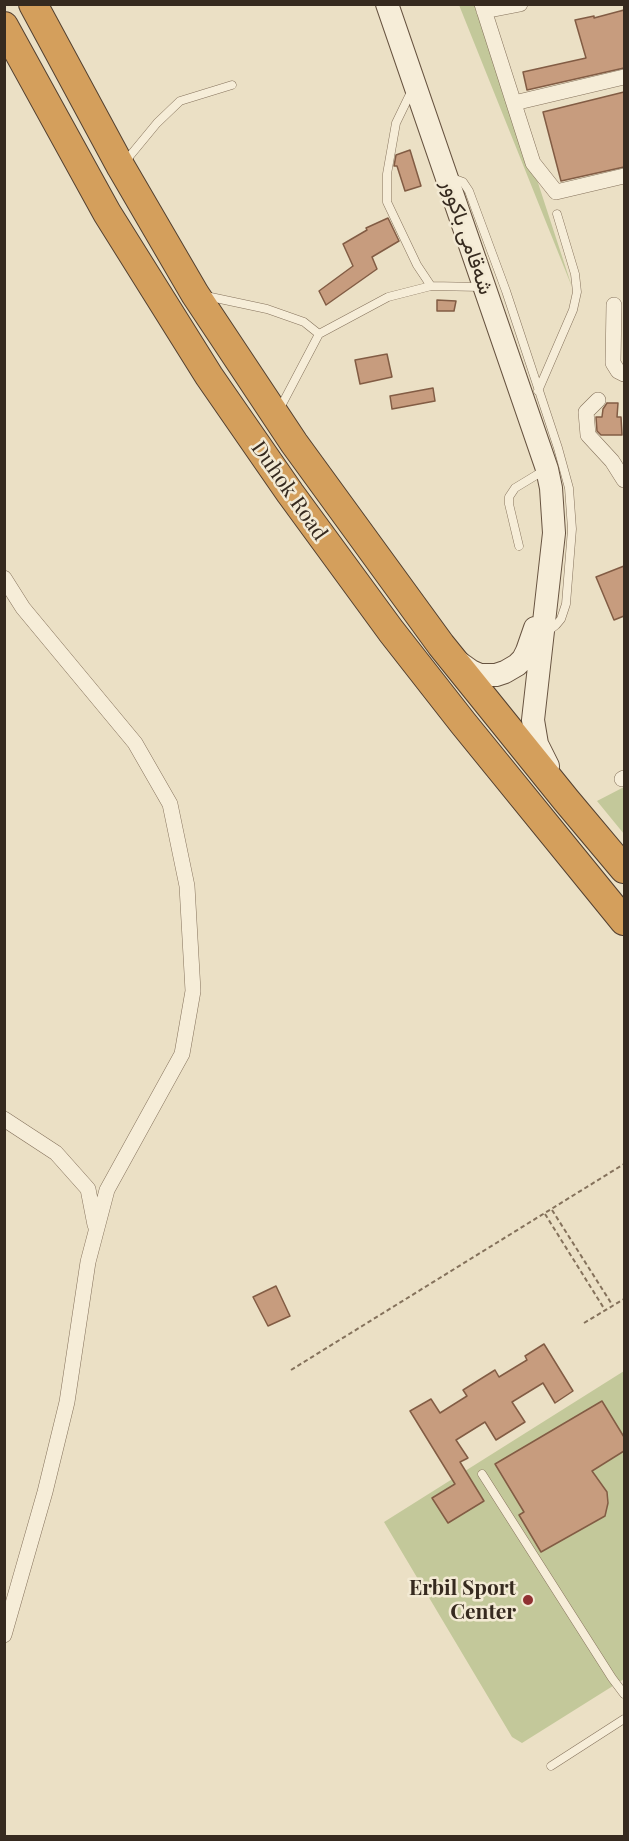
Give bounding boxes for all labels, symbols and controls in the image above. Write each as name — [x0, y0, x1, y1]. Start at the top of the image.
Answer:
street label: شەقامی باکوور — [436, 176, 498, 298]
street label: Duhok Road — [246, 436, 332, 546]
place label: Erbil Sport Center — [409, 1575, 516, 1625]
marker: Erbil Sport Center — [521, 1593, 535, 1607]

